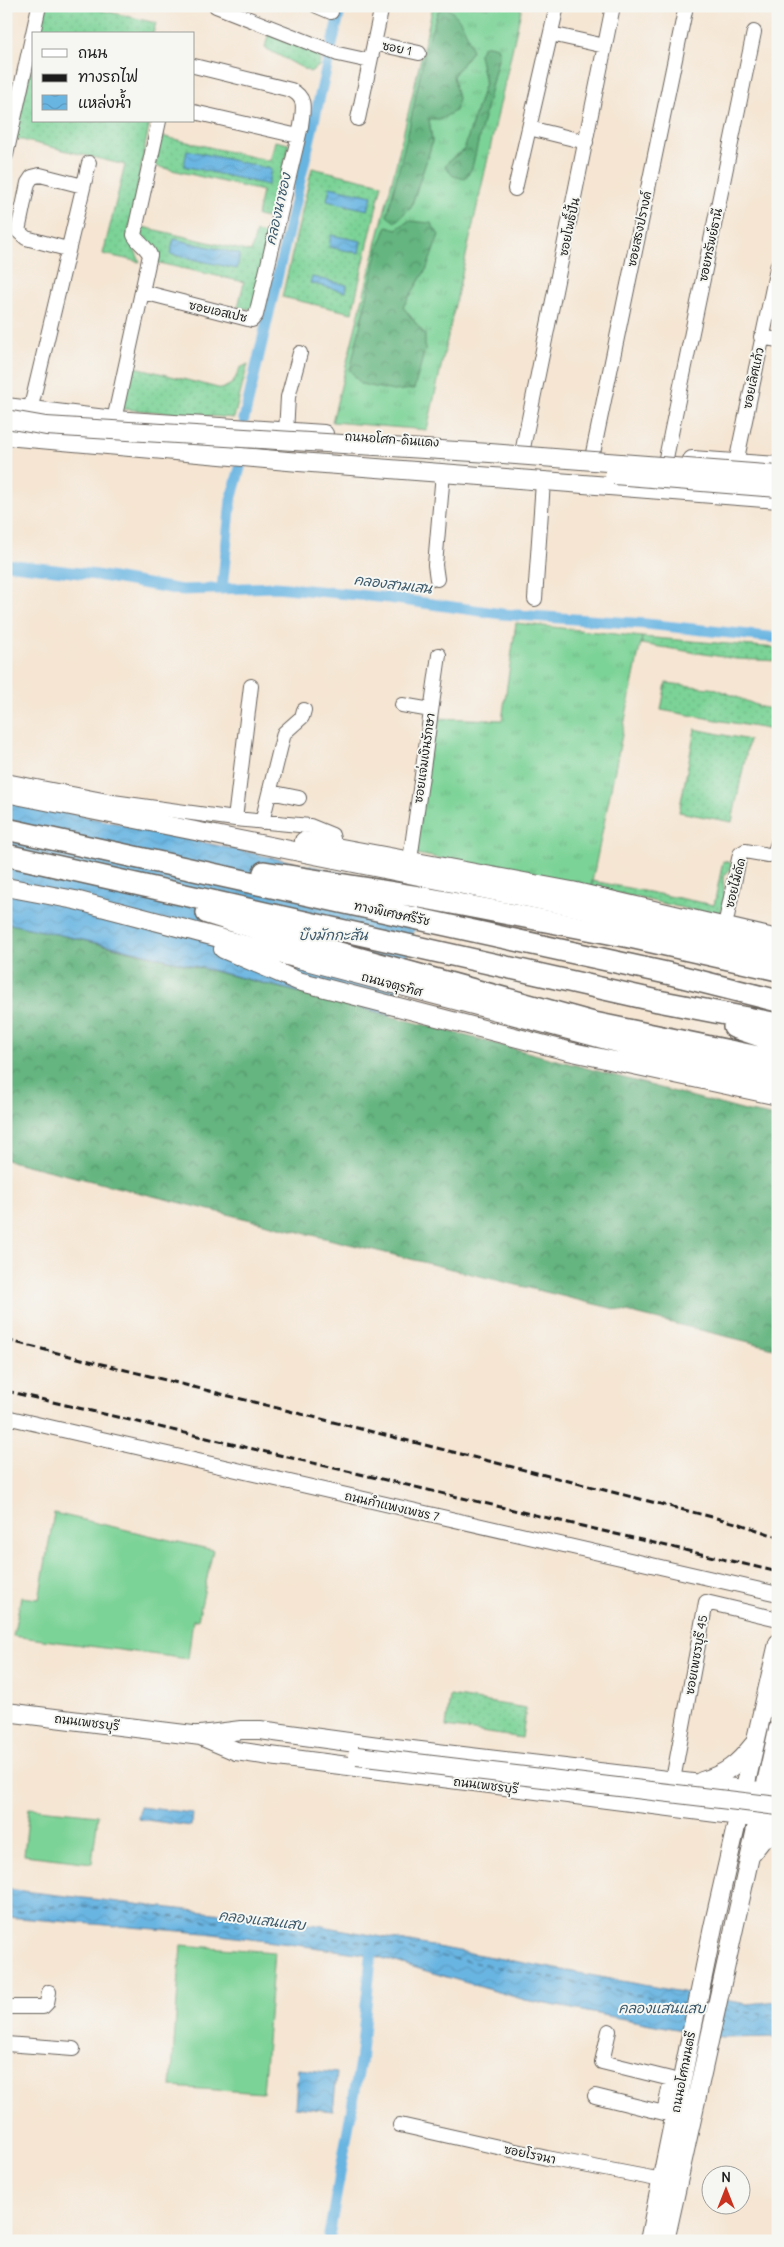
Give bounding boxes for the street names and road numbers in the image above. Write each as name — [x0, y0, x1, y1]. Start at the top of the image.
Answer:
street label: ซอย 1 — [381, 38, 413, 58]
street label: ซอยสรงปรางค์ — [624, 190, 654, 268]
street label: ซอยโพธิ์ปั้น — [552, 196, 583, 258]
street label: ซอยทรัพย์ธานี — [695, 207, 725, 283]
street label: ซอยเอสเปซ — [187, 297, 249, 325]
street label: ซอยเลิศแก้ว — [739, 346, 767, 410]
street label: ถนนอโศก-ดินแดง — [344, 428, 440, 450]
street label: ซอยแจ่มเงินรักษา — [410, 712, 438, 804]
street label: ซอยไม้ดัด — [722, 856, 748, 910]
street label: ทางพิเศษศรีรัช — [353, 898, 431, 928]
street label: ถนนจตุรทิศ — [359, 969, 425, 1001]
street label: ถนนกำแพงเพชร 7 — [343, 1488, 441, 1524]
street label: ซอยเพชรบุรี 45 — [682, 1614, 712, 1696]
street label: ถนนเพชรบุรี — [53, 1711, 121, 1735]
street label: ถนนเพชรบุรี — [452, 1774, 520, 1798]
street label: ถนนอโศกมนตรี — [668, 2030, 698, 2114]
street label: ซอยโรจนา — [503, 2141, 557, 2167]

